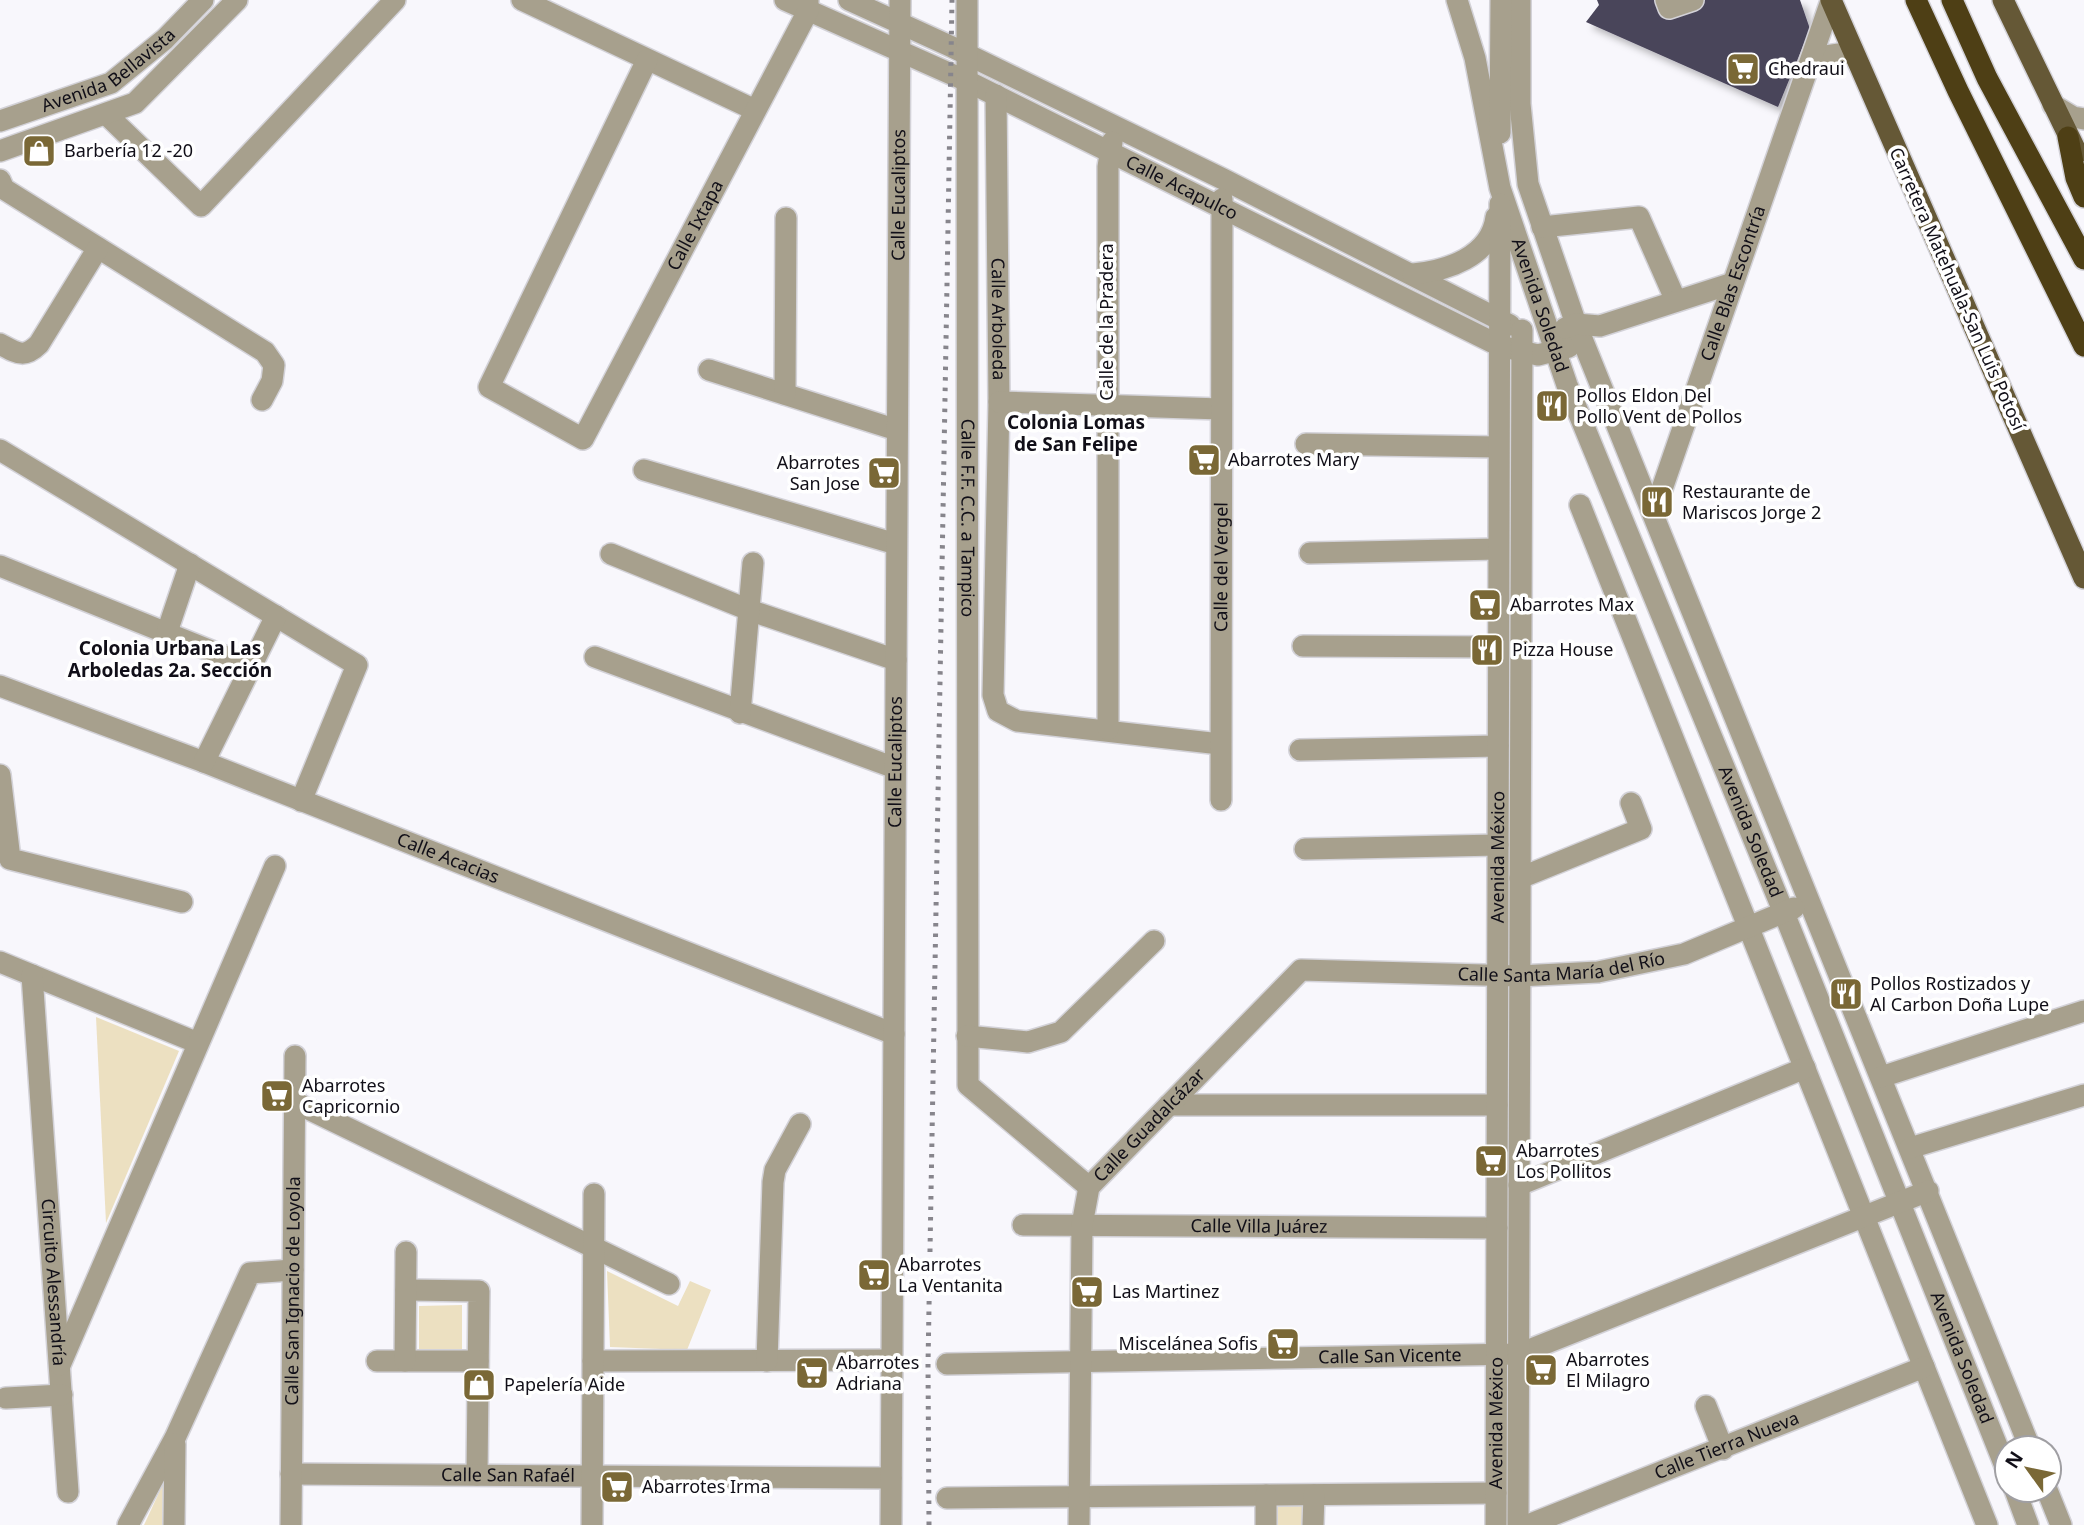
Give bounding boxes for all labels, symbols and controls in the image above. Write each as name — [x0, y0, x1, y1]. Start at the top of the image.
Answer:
street label: Avenida Bellavista — [38, 22, 180, 117]
supermarket icon: Chedraui — [1724, 50, 1762, 88]
place label: Chedraui — [1768, 56, 1845, 80]
street label: Calle Eucaliptos — [885, 129, 910, 261]
shop icon: Barbería 12 -20 — [20, 132, 58, 170]
place label: Barbería 12 -20 — [64, 138, 193, 162]
street label: Carretera Matehuala-San Luis Potosí — [1884, 143, 2032, 434]
street label: Calle Acapulco — [1122, 149, 1242, 225]
street label: Calle Ixtapa — [661, 175, 728, 274]
street label: Calle Blas Escontría — [1694, 202, 1770, 364]
street label: Avenida Soledad — [1507, 235, 1575, 375]
street label: Calle de la Pradera — [1094, 243, 1118, 401]
street label: Calle Arboleda — [987, 258, 1012, 380]
place label: Pollos Eldon Del Pollo Vent de Pollos — [1576, 383, 1742, 428]
restaurant icon: Pollos Eldon Del Pollo Vent de Pollos — [1533, 387, 1571, 425]
district label: Colonia Lomas de San Felipe — [1007, 409, 1145, 457]
street label: Calle F.F. C.C. a Tampico — [956, 419, 981, 617]
supermarket icon: Abarrotes Mary — [1185, 441, 1223, 479]
place label: Abarrotes Mary — [1228, 447, 1360, 471]
place label: Abarrotes San Jose — [777, 450, 860, 495]
supermarket icon: Abarrotes San Jose — [865, 454, 903, 492]
place label: Restaurante de Mariscos Jorge 2 — [1682, 479, 1821, 524]
restaurant icon: Restaurante de Mariscos Jorge 2 — [1638, 483, 1676, 521]
street label: Calle del Vergel — [1208, 502, 1232, 632]
supermarket icon: Abarrotes Max — [1466, 586, 1504, 624]
place label: Abarrotes Max — [1510, 592, 1634, 616]
restaurant icon: Pizza House — [1468, 631, 1506, 669]
district label: Colonia Urbana Las Arboledas 2a. Sección — [68, 635, 272, 683]
place label: Pizza House — [1512, 637, 1613, 661]
street label: Calle Eucaliptos — [882, 696, 907, 828]
street label: Avenida Soledad — [1714, 762, 1789, 901]
street label: Avenida México — [1485, 791, 1509, 923]
street label: Calle Acacias — [394, 826, 503, 888]
street label: Calle Santa María del Río — [1457, 945, 1667, 987]
place label: Pollos Rostizados y Al Carbon Doña Lupe — [1870, 971, 2049, 1016]
restaurant icon: Pollos Rostizados y Al Carbon Doña Lupe — [1827, 975, 1865, 1013]
street label: Calle Guadalcázar — [1087, 1062, 1210, 1187]
place label: Abarrotes Capricornio — [302, 1073, 400, 1118]
supermarket icon: Abarrotes Capricornio — [258, 1077, 296, 1115]
place label: Abarrotes Los Pollitos — [1516, 1138, 1611, 1183]
supermarket icon: Abarrotes Los Pollitos — [1472, 1142, 1510, 1180]
street label: Calle San Ignacio de Loyola — [279, 1176, 305, 1406]
street label: Circuito Alessandría — [37, 1198, 72, 1367]
street label: Calle Villa Juárez — [1190, 1213, 1328, 1238]
place label: Abarrotes La Ventanita — [898, 1252, 1003, 1297]
supermarket icon: Abarrotes La Ventanita — [855, 1256, 893, 1294]
supermarket icon: Las Martinez — [1068, 1273, 1106, 1311]
place label: Las Martinez — [1112, 1279, 1219, 1303]
street label: Avenida Soledad — [1925, 1288, 2000, 1427]
supermarket icon: Miscelánea Sofis — [1264, 1325, 1302, 1363]
place label: Miscelánea Sofis — [1119, 1331, 1258, 1355]
street label: Calle San Vicente — [1318, 1342, 1462, 1369]
place label: Abarrotes El Milagro — [1566, 1347, 1650, 1392]
place label: Abarrotes Adriana — [836, 1350, 919, 1395]
supermarket icon: Abarrotes El Milagro — [1522, 1351, 1560, 1389]
supermarket icon: Abarrotes Adriana — [793, 1354, 831, 1392]
street label: Avenida México — [1483, 1357, 1508, 1489]
shop icon: Papelería Aide — [460, 1366, 498, 1404]
place label: Papelería Aide — [504, 1372, 625, 1396]
street label: Calle Tierra Nueva — [1651, 1405, 1802, 1484]
north arrow — [1993, 1434, 2063, 1504]
text: N — [1999, 1446, 2029, 1473]
street label: Calle San Rafaél — [441, 1462, 575, 1487]
supermarket icon: Abarrotes Irma — [598, 1468, 636, 1506]
place label: Abarrotes Irma — [642, 1474, 770, 1498]

